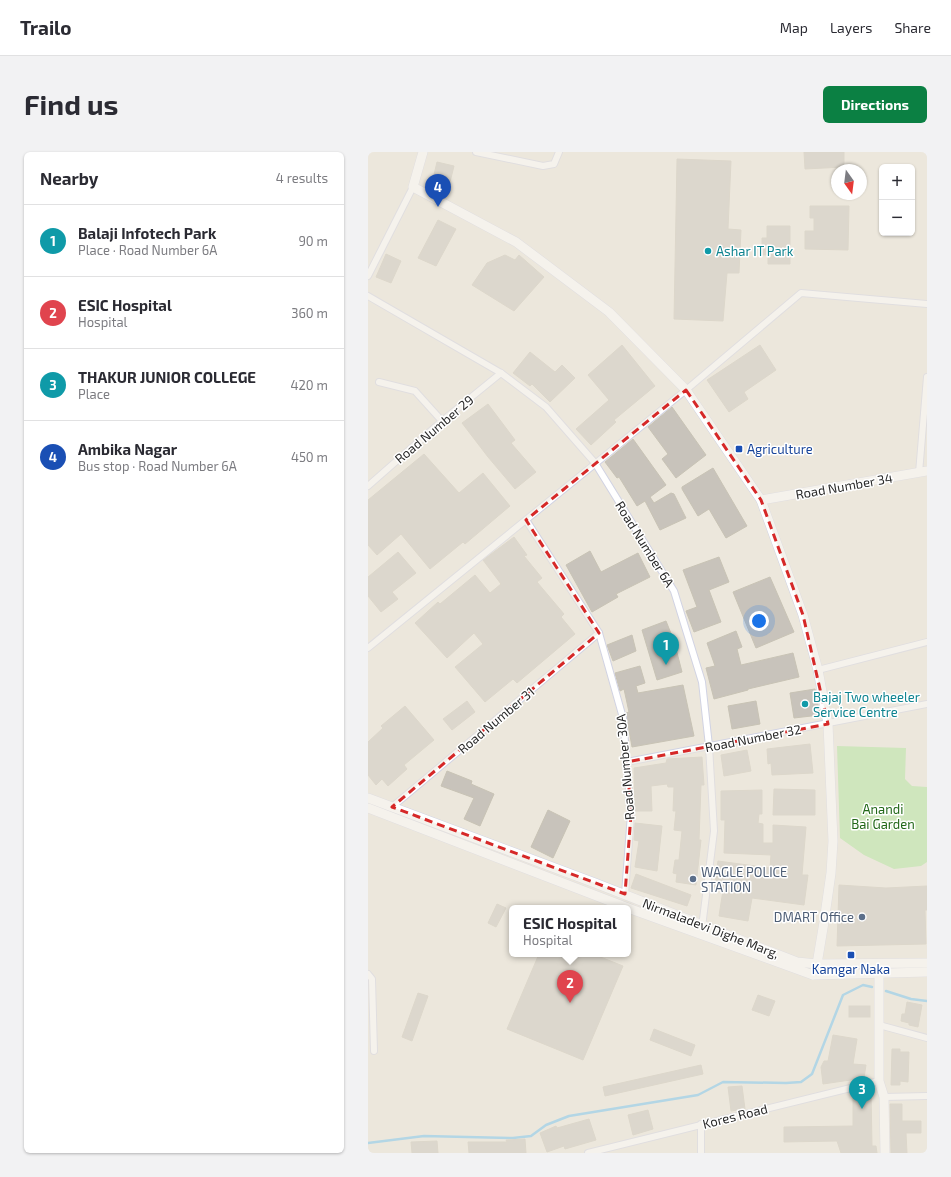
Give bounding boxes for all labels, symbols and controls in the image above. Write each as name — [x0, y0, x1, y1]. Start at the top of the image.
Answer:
text: Trailo — [20, 16, 72, 39]
text: Map — [780, 19, 808, 36]
text: Layers — [830, 19, 872, 36]
text: Share — [894, 19, 931, 36]
button: Directions — [823, 86, 927, 123]
text: Find us — [24, 87, 118, 121]
north arrow — [831, 164, 867, 200]
map controls — [879, 164, 915, 236]
button: + — [879, 164, 915, 200]
text: Nearby — [40, 168, 98, 188]
text: 4 results — [276, 170, 328, 186]
pin: 4 — [425, 174, 451, 207]
button: − — [879, 200, 915, 236]
text: Balaji Infotech Park — [78, 224, 216, 242]
text: 1 — [50, 233, 56, 249]
text: 90 m — [298, 233, 328, 249]
text: Place · Road Number 6A — [78, 242, 217, 258]
place label: Ashar IT Park — [716, 243, 794, 259]
marker: Ashar IT Park — [703, 246, 713, 256]
text: ESIC Hospital — [78, 296, 172, 314]
text: 2 — [49, 305, 57, 321]
text: 360 m — [291, 305, 328, 321]
text: Hospital — [78, 314, 127, 330]
text: THAKUR JUNIOR COLLEGE — [78, 368, 256, 386]
text: 3 — [49, 377, 57, 393]
text: 420 m — [291, 377, 328, 393]
text: Place — [78, 386, 110, 402]
street label: Road Number 29 — [391, 391, 477, 467]
text: Ambika Nagar — [78, 440, 177, 458]
place label: Agriculture — [747, 441, 813, 457]
marker: Agriculture — [734, 444, 744, 454]
text: 4 — [49, 449, 57, 465]
text: 450 m — [291, 449, 328, 465]
text: Bus stop · Road Number 6A — [78, 458, 237, 474]
street label: Road Number 34 — [794, 470, 894, 502]
street label: Road Number 6A — [612, 498, 678, 590]
your location — [749, 611, 769, 631]
pin: 1 — [653, 632, 679, 665]
street label: Road Number 31 — [454, 683, 538, 757]
place label: Bajaj Two wheeler Service Centre — [813, 689, 920, 720]
marker: Bajaj Two wheeler Service Centre — [800, 699, 810, 709]
street label: Road Number 30A — [612, 713, 638, 821]
street label: Road Number 32 — [704, 721, 802, 755]
park label: Anandi Bai Garden — [851, 801, 915, 832]
place label: WAGLE POLICE STATION — [701, 864, 787, 895]
marker: WAGLE POLICE STATION — [688, 874, 698, 884]
street label: Nirmaladevi Dighe Marg, — [640, 895, 782, 961]
popup — [509, 905, 631, 957]
place label: DMART Office — [774, 909, 854, 925]
marker: DMART Office — [857, 912, 867, 922]
text: ESIC Hospital — [523, 914, 617, 932]
text: Hospital — [523, 932, 572, 948]
marker: Kamgar Naka — [846, 950, 856, 960]
place label: Kamgar Naka — [812, 961, 890, 977]
pin: 2 — [557, 970, 583, 1003]
pin: 3 — [849, 1076, 875, 1109]
street label: Kores Road — [701, 1100, 769, 1132]

